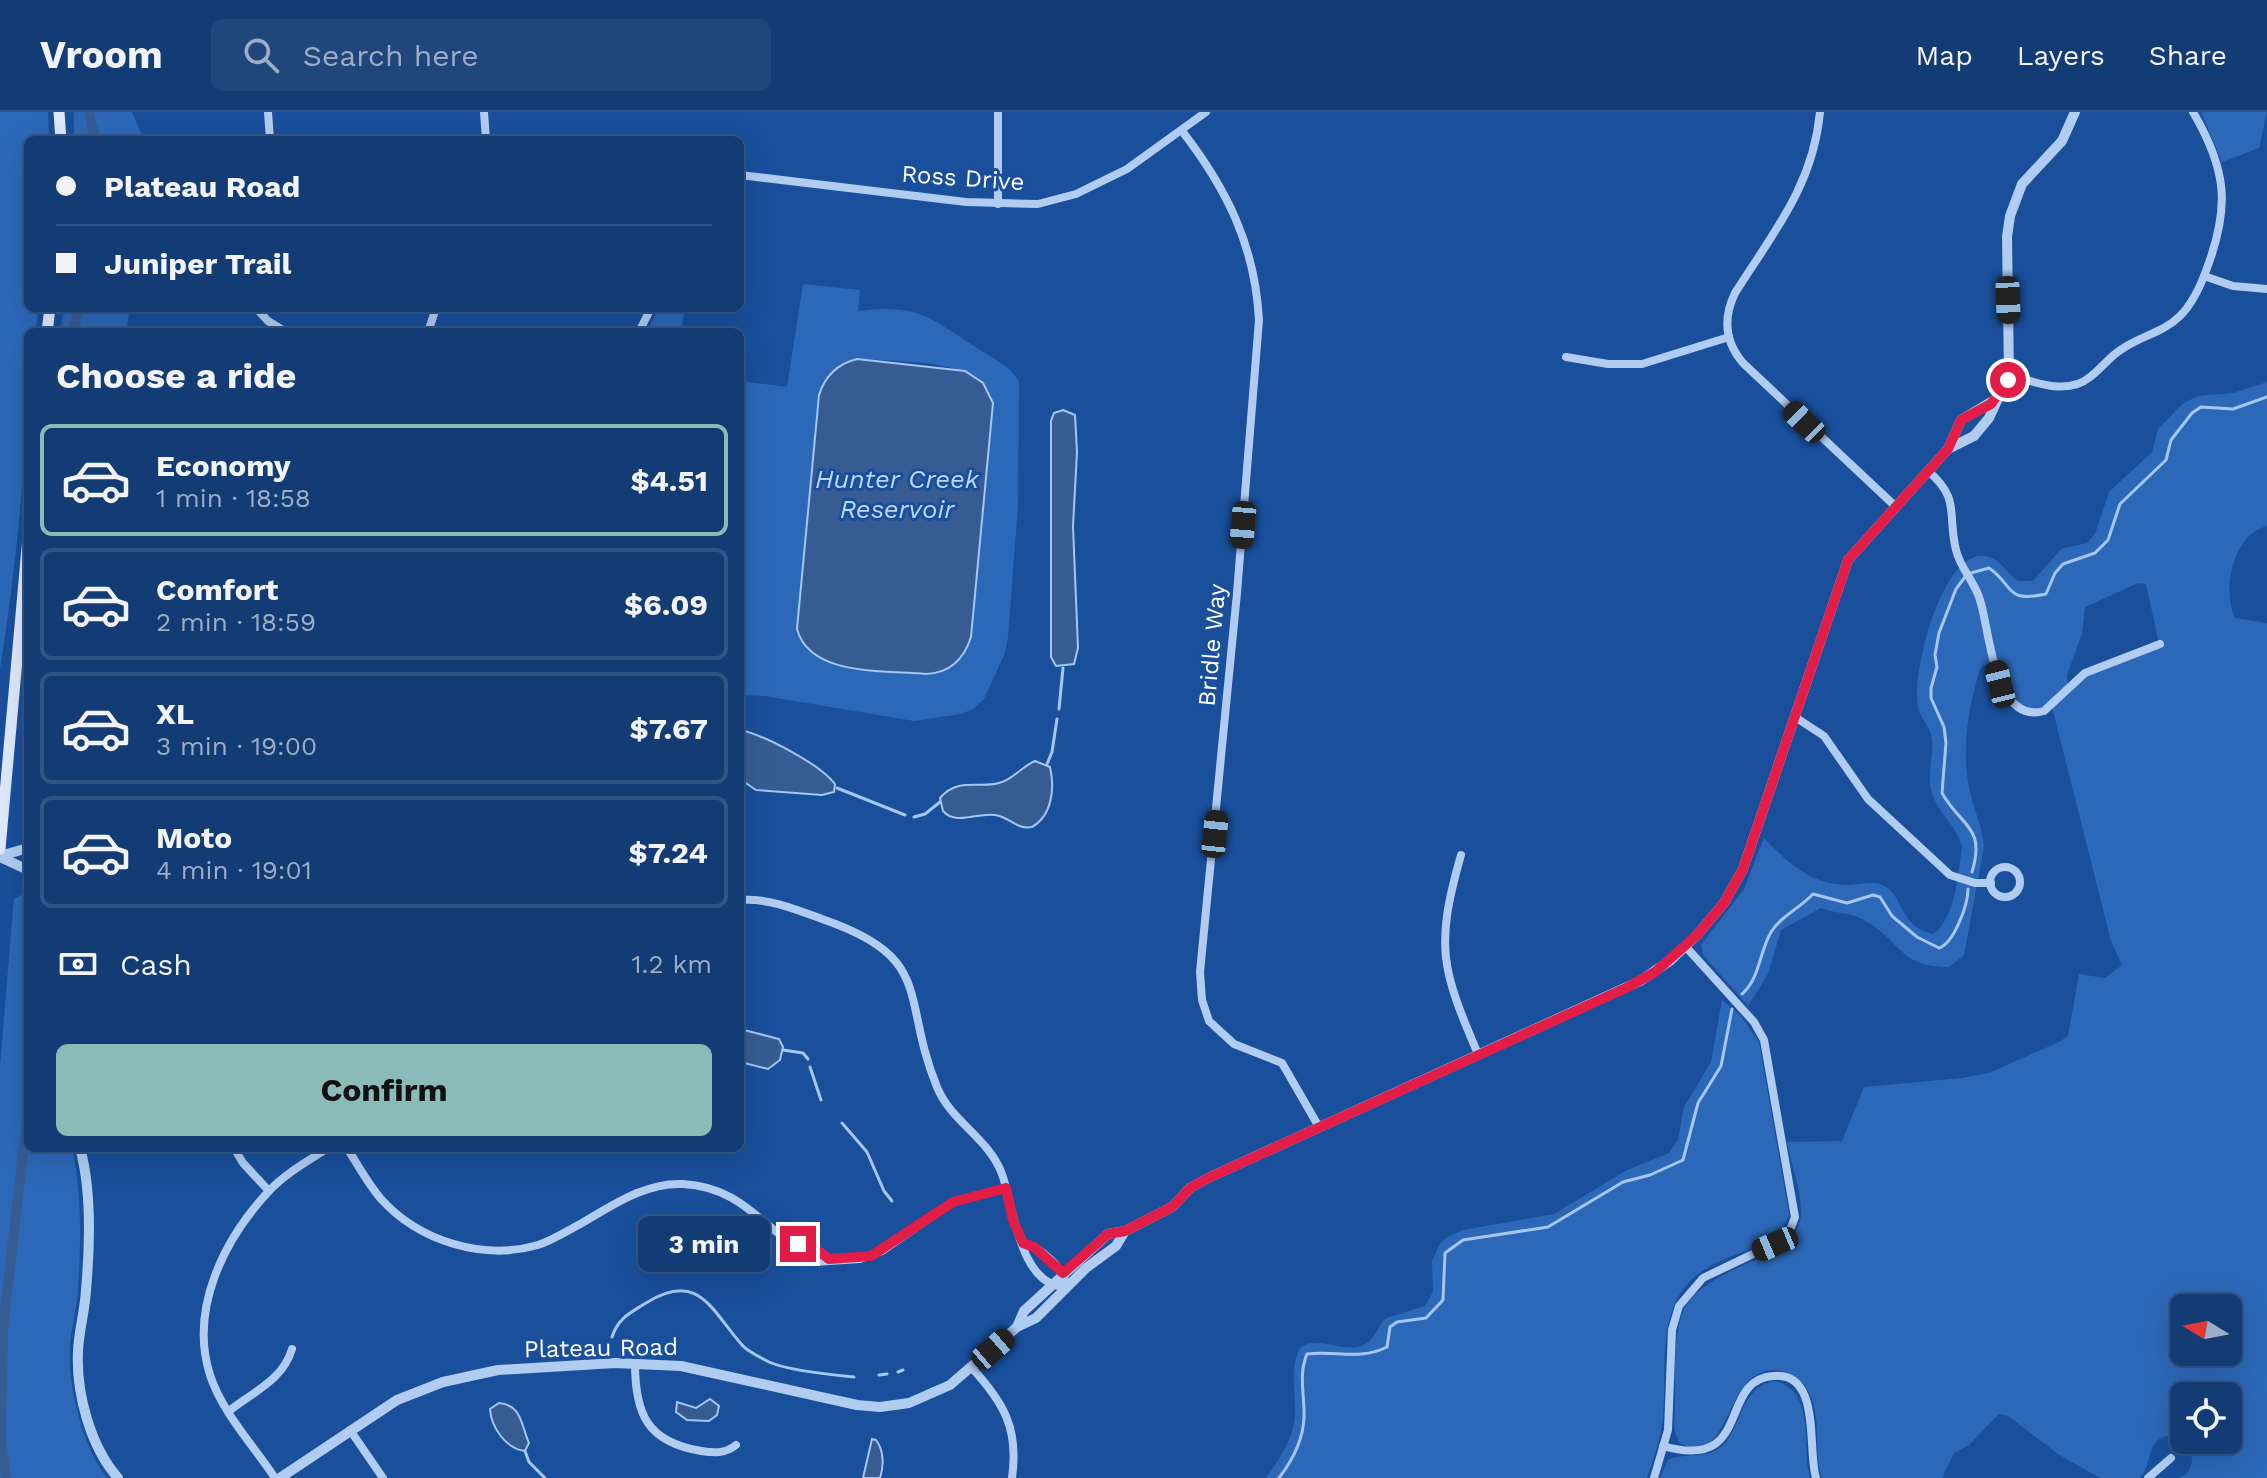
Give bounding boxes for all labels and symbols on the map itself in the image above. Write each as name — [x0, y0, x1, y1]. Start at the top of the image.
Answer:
street label: Ross Drive — [901, 160, 1025, 196]
car — [1995, 276, 2021, 324]
route start — [1990, 362, 2026, 398]
car — [1778, 397, 1830, 447]
water label: Hunter Creek Reservoir — [815, 464, 980, 524]
car — [1229, 500, 1257, 550]
street label: Bridle Way — [1193, 582, 1231, 708]
car — [1983, 658, 2017, 710]
car — [1201, 809, 1229, 859]
callout: 3 min — [638, 1216, 770, 1272]
car — [1748, 1224, 1802, 1264]
route end — [780, 1226, 816, 1262]
north arrow — [2170, 1294, 2242, 1366]
car — [967, 1324, 1019, 1374]
street label: Plateau Road — [524, 1333, 678, 1363]

